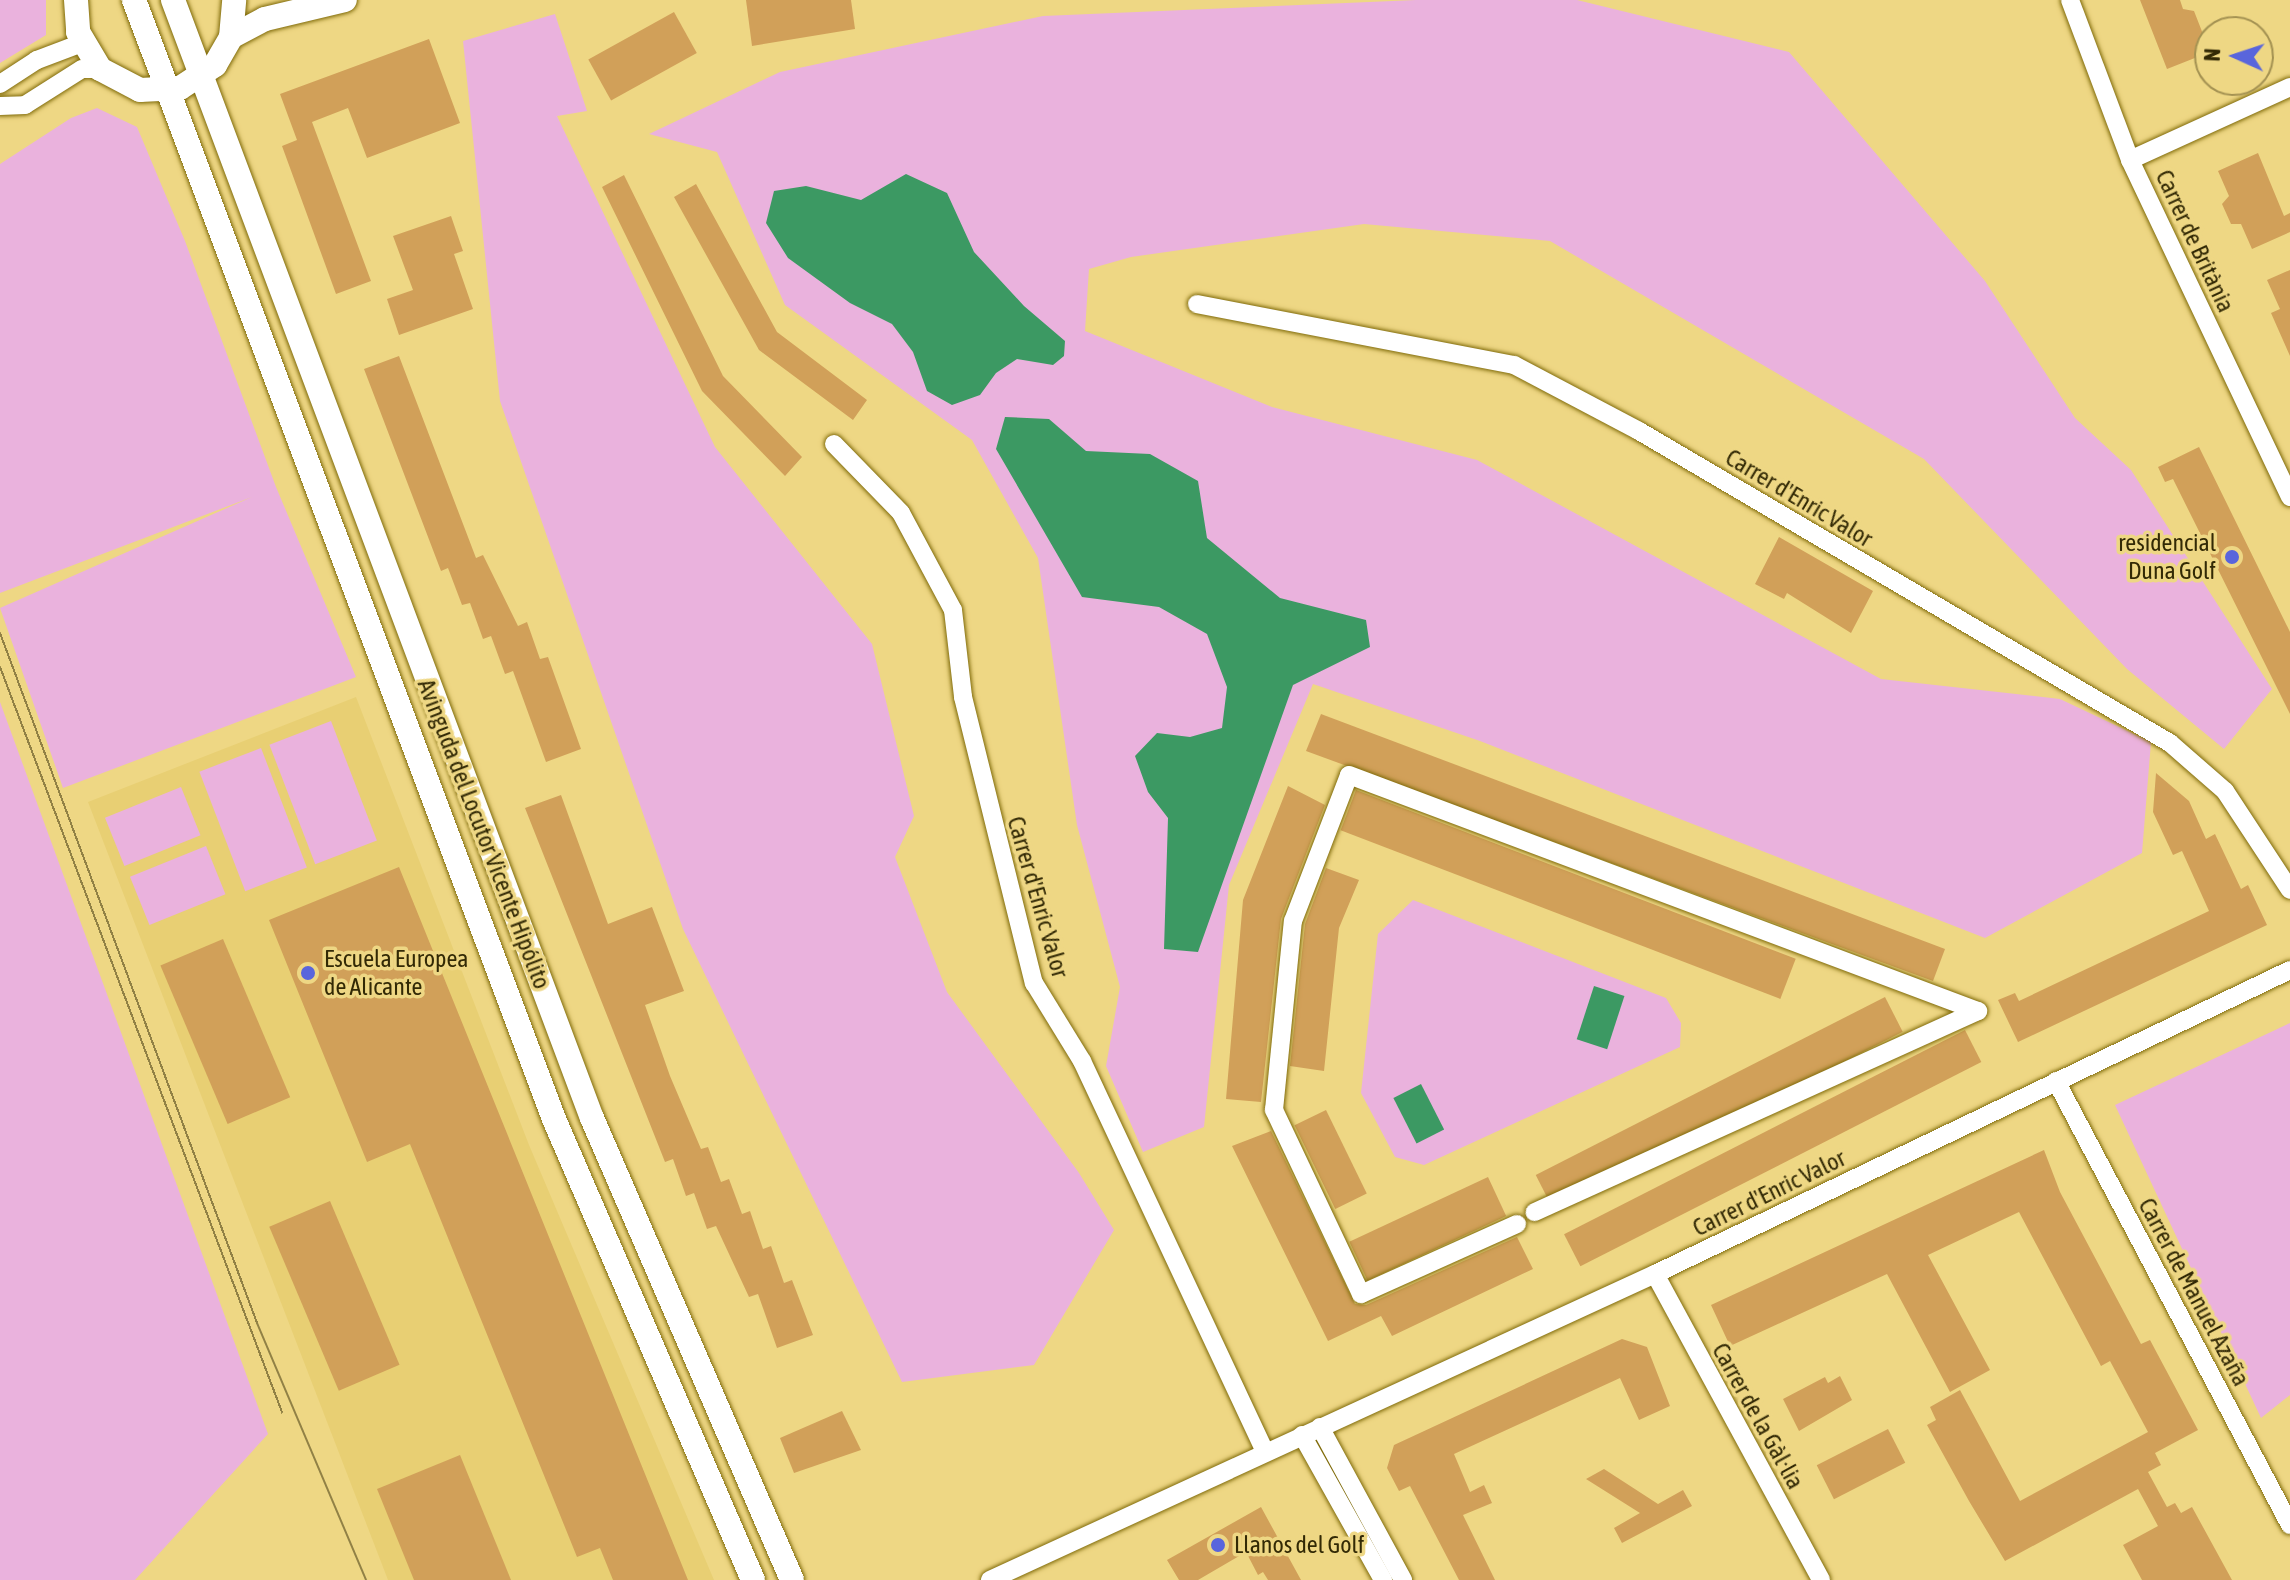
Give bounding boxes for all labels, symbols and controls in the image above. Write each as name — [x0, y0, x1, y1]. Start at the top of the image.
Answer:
north arrow — [2194, 16, 2274, 96]
text: N — [2199, 48, 2225, 62]
street label: Carrer de Britània — [2150, 165, 2240, 317]
street label: Carrer d'Enric Valor — [1720, 443, 1878, 553]
place label: residencial Duna Golf — [2118, 529, 2216, 585]
marker: residencial Duna Golf — [2223, 548, 2241, 566]
street label: Avinguda del Locutor Vicente Hipólito — [412, 675, 556, 993]
street label: Carrer d'Enric Valor — [1001, 813, 1075, 981]
place label: Escuela Europea de Alicante — [324, 945, 468, 1001]
marker: Escuela Europea de Alicante — [299, 964, 317, 982]
street label: Carrer d'Enric Valor — [1688, 1144, 1850, 1242]
street label: Carrer de Manuel Azaña — [2132, 1193, 2256, 1391]
street label: Carrer de la Gàl·lia — [1706, 1338, 1810, 1494]
place label: Llanos del Golf — [1234, 1531, 1364, 1559]
marker: Llanos del Golf — [1209, 1536, 1227, 1554]

